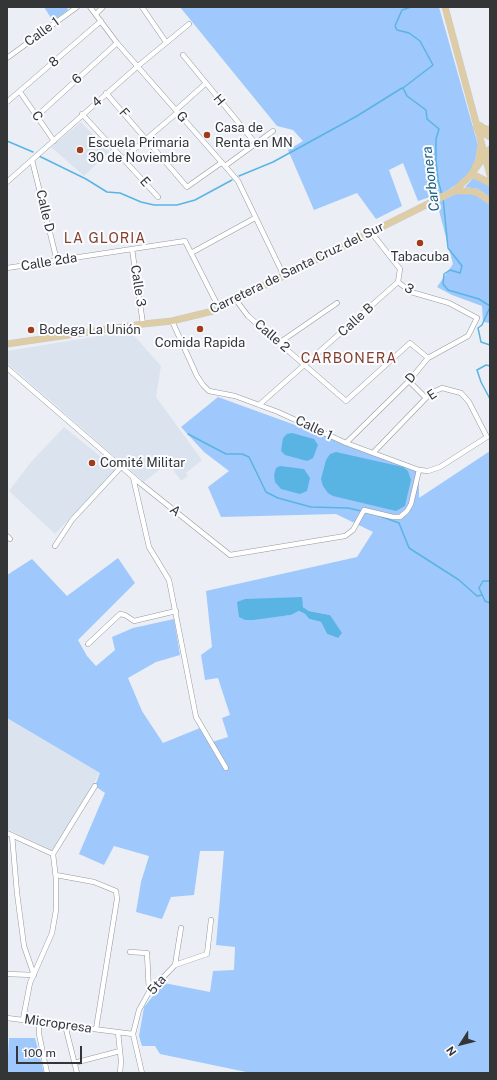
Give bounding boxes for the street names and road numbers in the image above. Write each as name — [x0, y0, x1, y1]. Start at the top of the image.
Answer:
street label: Calle 1 — [22, 14, 62, 50]
street label: 8 — [46, 53, 62, 71]
street label: 6 — [69, 70, 85, 88]
street label: H — [210, 91, 228, 109]
street label: 4 — [89, 93, 105, 111]
street label: F — [116, 105, 132, 121]
street label: C — [28, 108, 46, 124]
street label: G — [173, 108, 191, 126]
street label: E — [136, 174, 154, 190]
street label: Calle D — [33, 188, 57, 234]
street label: Carretera de Santa Cruz del Sur — [207, 219, 387, 317]
street label: Calle 2da — [20, 250, 78, 274]
street label: Calle 3 — [127, 264, 149, 308]
street label: 3 — [401, 280, 417, 298]
street label: Calle B — [335, 300, 377, 340]
street label: Calle 2 — [251, 316, 293, 356]
street label: D — [402, 369, 420, 387]
street label: E — [424, 386, 440, 404]
street label: Calle 1 — [293, 413, 335, 443]
street label: A — [166, 502, 184, 520]
street label: 5ta — [144, 972, 170, 998]
street label: Micropresa — [23, 1012, 93, 1036]

